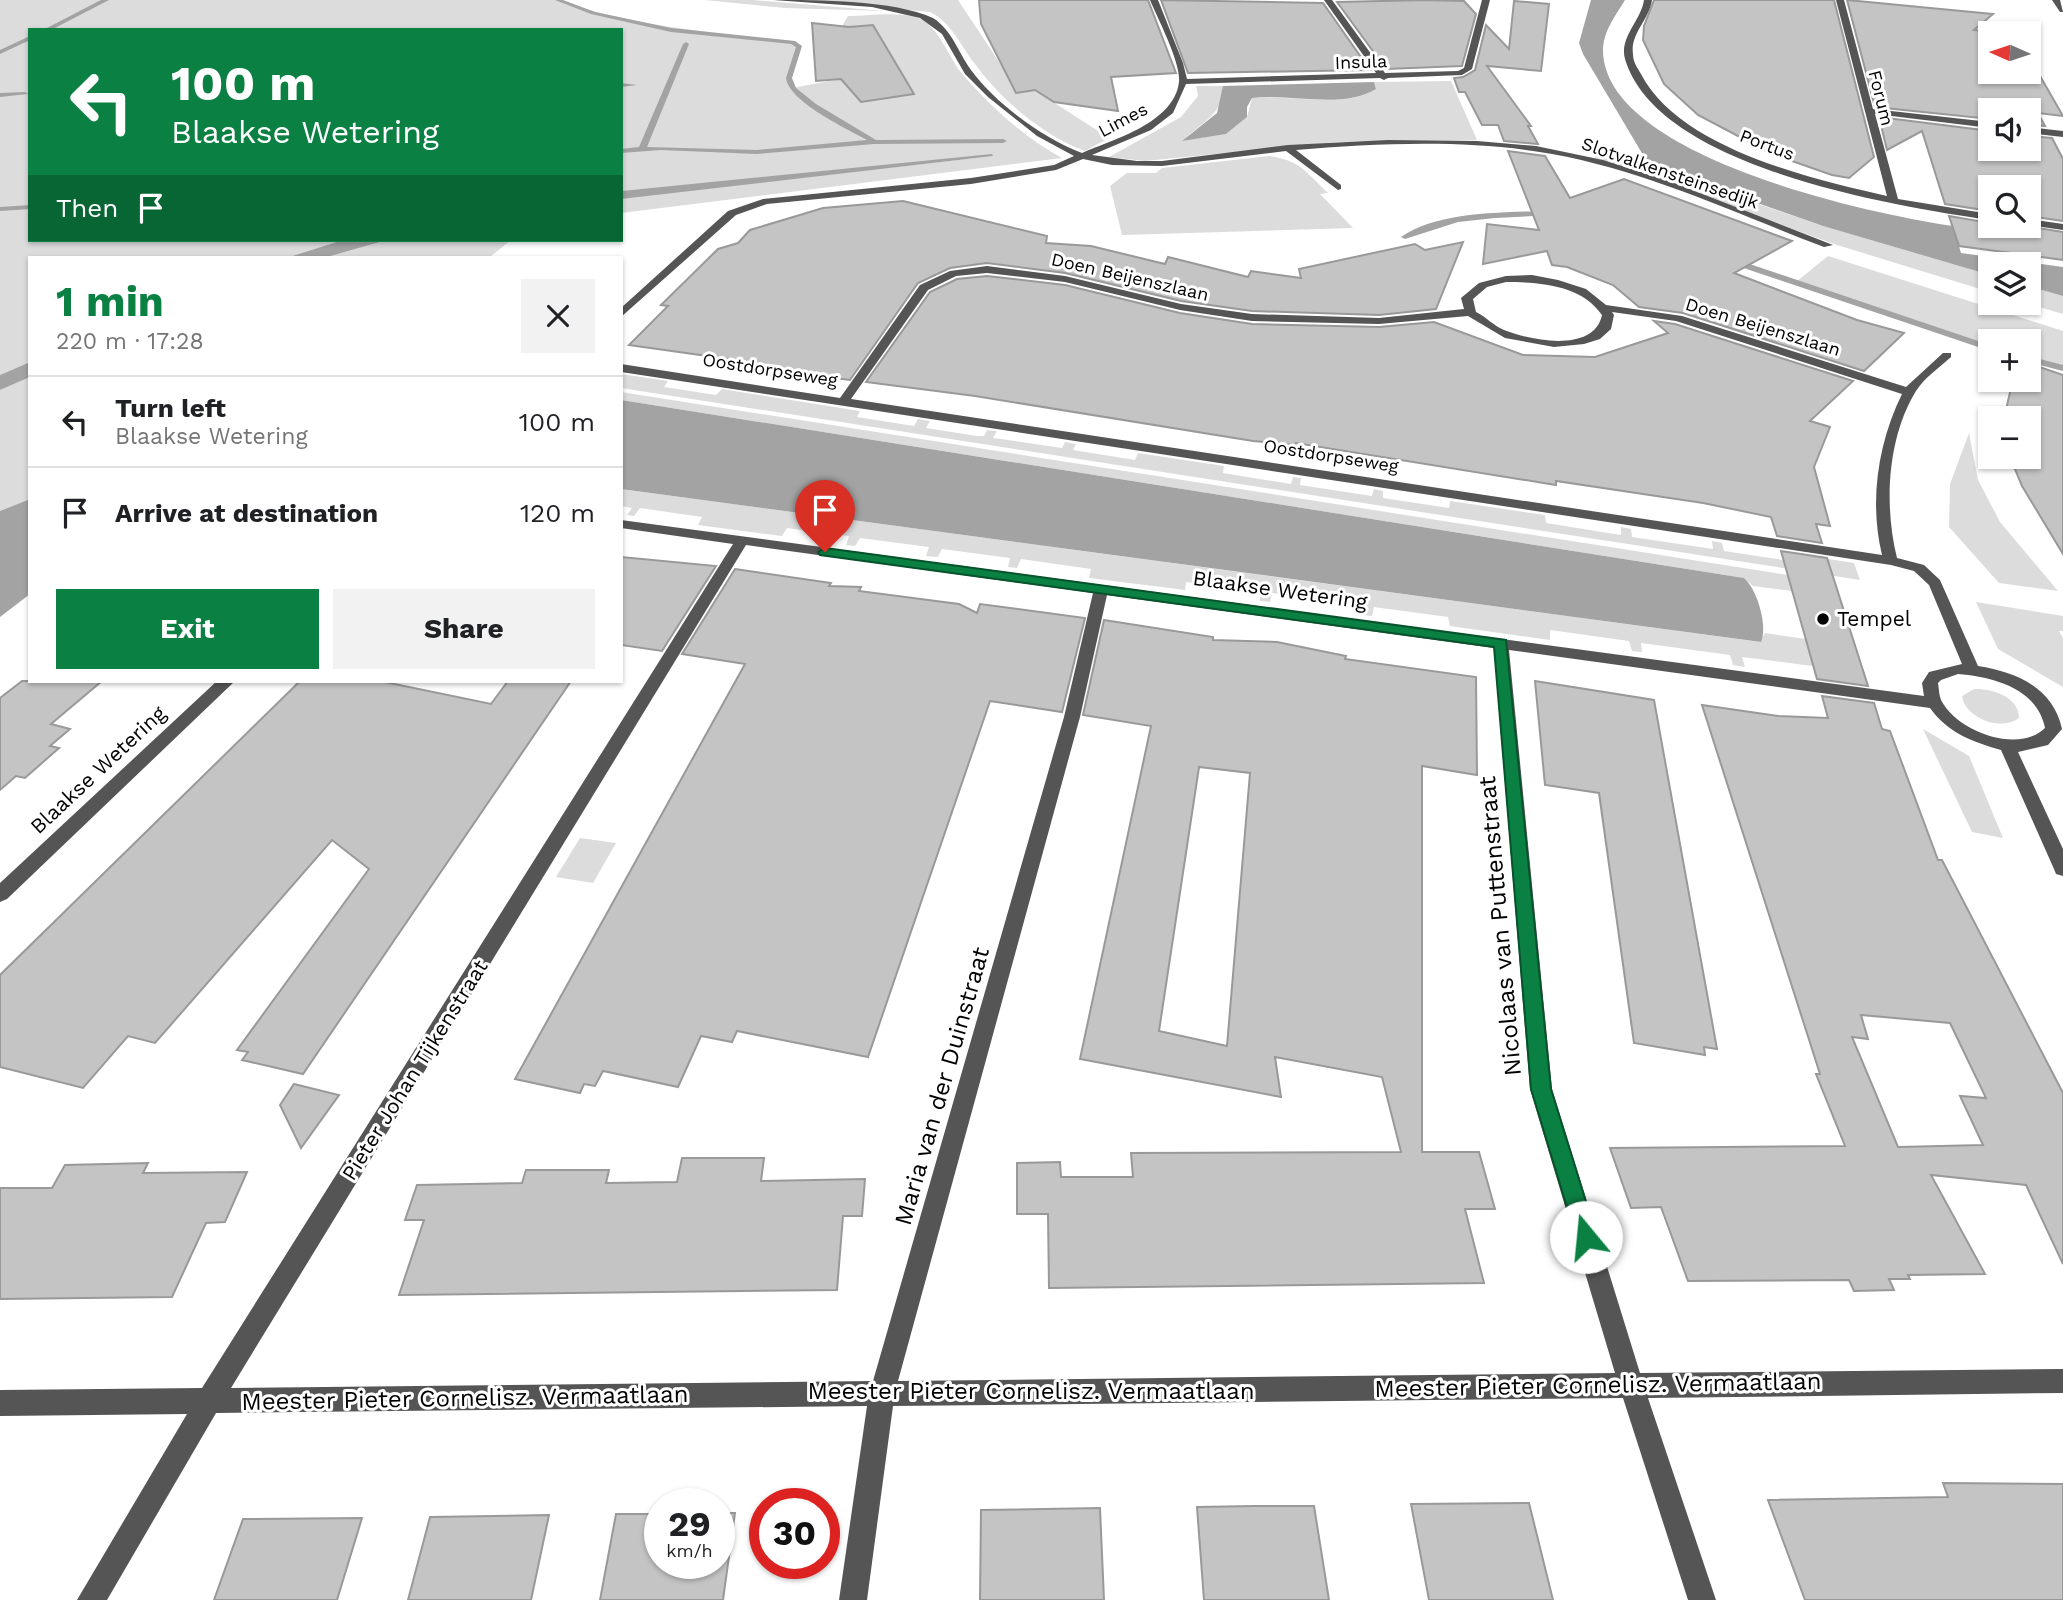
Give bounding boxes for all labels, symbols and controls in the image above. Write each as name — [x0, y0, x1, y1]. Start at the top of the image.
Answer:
north arrow — [1978, 21, 2040, 84]
map controls — [1978, 21, 2041, 469]
street label: Insula — [1334, 50, 1388, 73]
text: 100 m — [171, 54, 315, 112]
icon: left — [56, 56, 147, 147]
street label: Forum — [1864, 68, 1898, 128]
street label: Limes — [1095, 98, 1151, 141]
button: sound — [1978, 98, 2041, 161]
text: Blaakse Wetering — [171, 113, 439, 151]
street label: Portus — [1737, 125, 1797, 164]
street label: Slotvalkensteinsedijk — [1579, 132, 1761, 213]
button: search — [1978, 175, 2041, 238]
icon: arrive — [132, 189, 170, 227]
text: Then — [56, 193, 118, 223]
street label: Doen Beijenszlaan — [1049, 248, 1211, 305]
button: layers — [1978, 252, 2041, 315]
text: 1 min — [56, 277, 164, 326]
button: close — [521, 279, 595, 353]
street label: Doen Beijenszlaan — [1683, 293, 1843, 360]
text: 220 m · 17:28 — [56, 328, 204, 355]
button: + — [1978, 329, 2041, 392]
street label: Oostdorpseweg — [701, 348, 839, 391]
text: Turn left — [115, 393, 226, 423]
icon: left — [56, 403, 94, 441]
button: − — [1978, 406, 2041, 469]
text: 100 m — [519, 407, 595, 437]
text: Blaakse Wetering — [115, 423, 308, 450]
street label: Oostdorpseweg — [1262, 434, 1400, 477]
pin — [795, 480, 855, 552]
icon: arrive — [806, 491, 844, 529]
icon: arrive — [56, 494, 94, 532]
text: Arrive at destination — [115, 498, 378, 528]
text: 120 m — [520, 498, 595, 528]
street label: Blaakse Wetering — [1191, 565, 1370, 614]
button: Exit — [56, 589, 319, 669]
button: Share — [333, 589, 595, 669]
place label: Tempel — [1837, 606, 1912, 631]
marker: Tempel — [1815, 611, 1831, 627]
street label: Blaakse Wetering — [25, 700, 171, 839]
street label: Nicolaas van Puttenstraat — [1473, 775, 1527, 1077]
street label: Maria van der Duinstraat — [889, 944, 995, 1228]
street label: Pieter Johan Tijkenstraat — [336, 955, 493, 1185]
position arrow — [1549, 1200, 1623, 1274]
street label: Meester Pieter Cornelisz. Vermaatlaan — [1374, 1367, 1822, 1403]
street label: Meester Pieter Cornelisz. Vermaatlaan — [807, 1377, 1255, 1405]
street label: Meester Pieter Cornelisz. Vermaatlaan — [241, 1380, 689, 1416]
speed limit sign: 30 — [749, 1488, 840, 1579]
text: 29 — [668, 1503, 711, 1545]
text: km/h — [666, 1540, 713, 1561]

